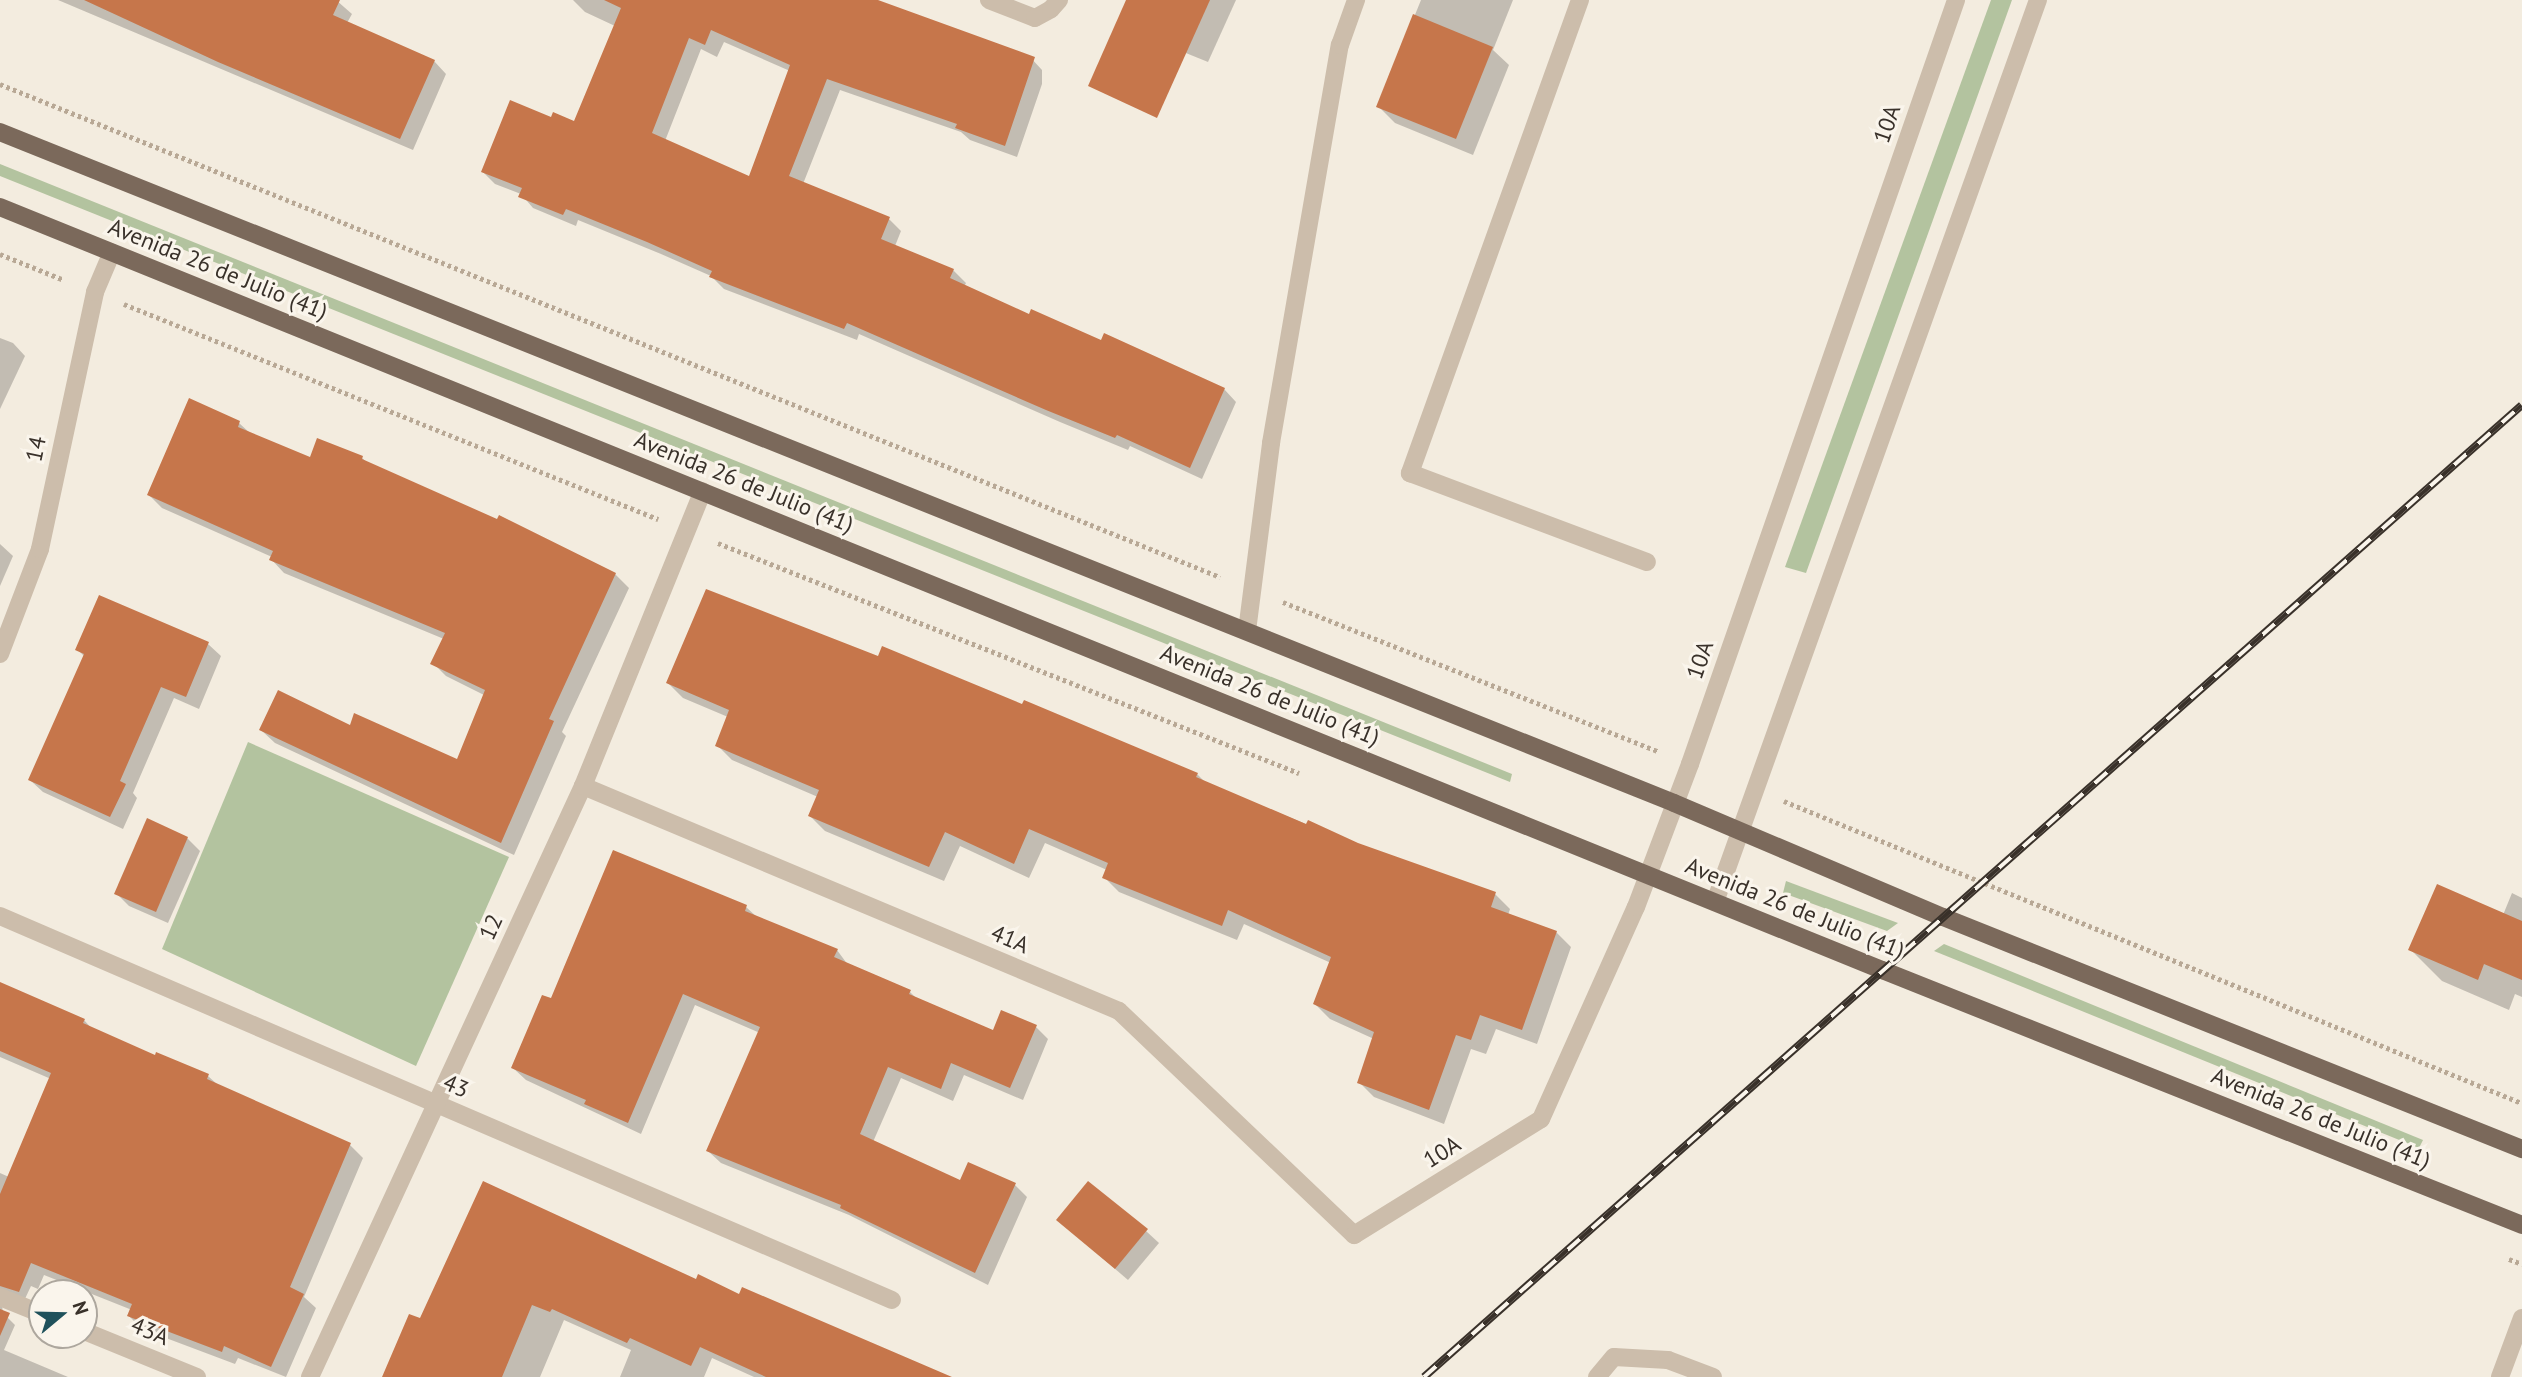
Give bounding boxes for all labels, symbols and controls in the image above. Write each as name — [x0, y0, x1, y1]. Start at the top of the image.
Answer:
street label: 10A — [1868, 101, 1906, 147]
street label: Avenida 26 de Julio (41) — [105, 212, 331, 326]
street label: Avenida 26 de Julio (41) — [631, 425, 857, 539]
street label: 14 — [20, 434, 52, 464]
street label: 10A — [1681, 637, 1719, 683]
street label: Avenida 26 de Julio (41) — [1157, 638, 1383, 752]
street label: Avenida 26 de Julio (41) — [1682, 851, 1908, 965]
street label: 12 — [473, 910, 509, 944]
street label: 41A — [987, 919, 1033, 959]
street label: Avenida 26 de Julio (41) — [2208, 1061, 2434, 1175]
street label: 43 — [439, 1068, 473, 1104]
street label: 10A — [1418, 1130, 1466, 1174]
north arrow — [28, 1279, 98, 1349]
text: N — [68, 1298, 94, 1318]
street label: 43A — [127, 1311, 173, 1351]

